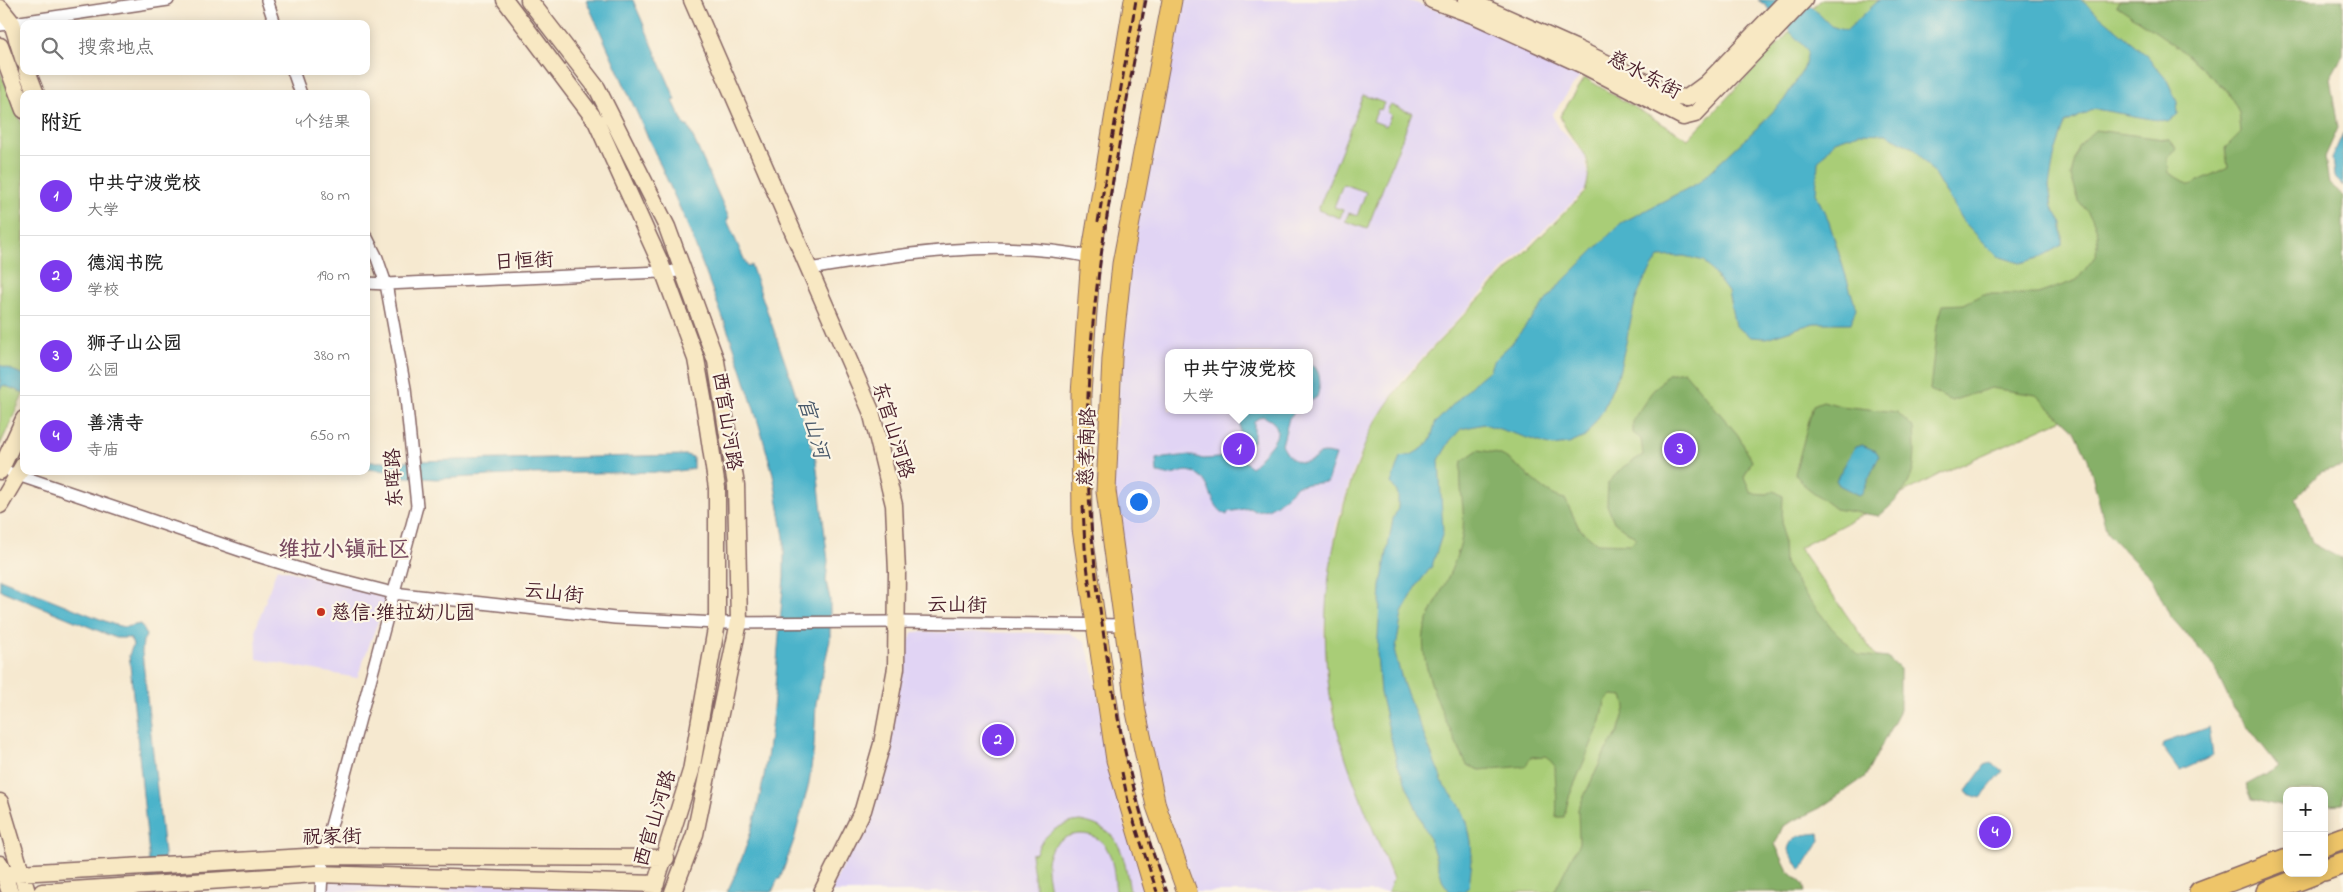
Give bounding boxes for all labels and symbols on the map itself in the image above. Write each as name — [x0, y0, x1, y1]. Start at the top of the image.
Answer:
street label: 慈水东街 — [1602, 45, 1686, 108]
street label: 日恒街 — [493, 246, 555, 279]
street label: 西官山河路 — [703, 370, 748, 474]
street label: 东官山河路 — [863, 379, 920, 484]
water label: 官山河 — [789, 394, 836, 466]
street label: 慈孝南路 — [1073, 406, 1104, 488]
pin: 1 — [1223, 430, 1255, 468]
pin: 3 — [1664, 430, 1696, 468]
street label: 东晖路 — [379, 446, 412, 509]
your location — [1126, 489, 1152, 515]
district label: 维拉小镇社区 — [278, 535, 410, 567]
street label: 云山街 — [522, 577, 585, 612]
street label: 云山街 — [927, 591, 987, 622]
place label: 慈信·维拉幼儿园 — [331, 600, 475, 629]
marker: 慈信·维拉幼儿园 — [315, 606, 327, 618]
pin: 2 — [982, 721, 1014, 759]
street label: 西官山河路 — [628, 766, 685, 871]
pin: 4 — [1979, 813, 2011, 851]
street label: 祝家街 — [302, 823, 362, 854]

